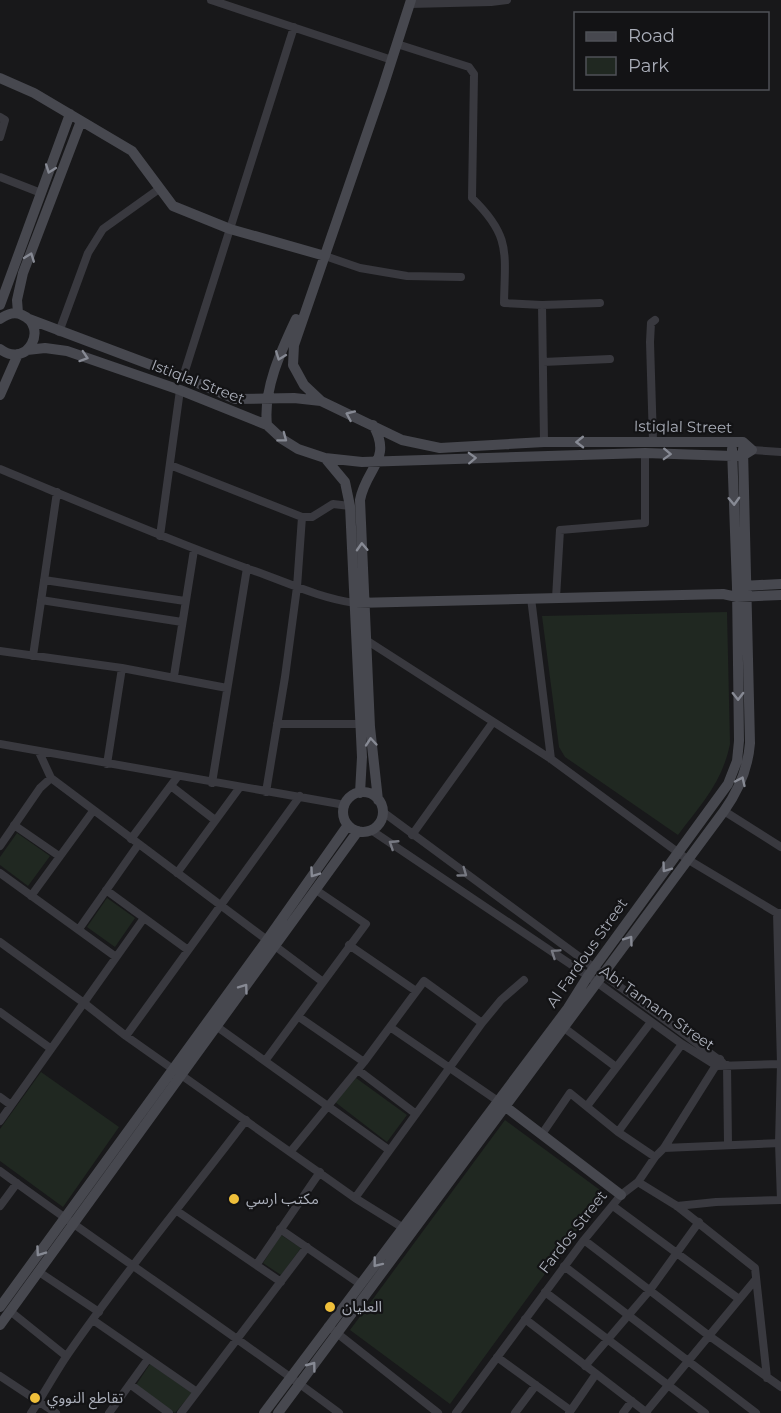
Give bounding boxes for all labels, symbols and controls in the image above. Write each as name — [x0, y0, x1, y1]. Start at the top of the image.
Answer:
legend — [574, 12, 769, 90]
text: Road — [628, 25, 675, 47]
text: Park — [628, 55, 669, 77]
one-way arrow — [45, 163, 57, 174]
one-way arrow — [22, 252, 35, 263]
one-way arrow — [78, 349, 89, 362]
one-way arrow — [275, 350, 287, 361]
street label: Istiqlal Street — [149, 355, 247, 408]
one-way arrow — [345, 410, 356, 422]
street label: Istiqlal Street — [634, 416, 732, 437]
one-way arrow — [276, 431, 287, 442]
one-way arrow — [575, 435, 584, 448]
one-way arrow — [663, 447, 672, 460]
one-way arrow — [468, 452, 477, 465]
one-way arrow — [728, 496, 740, 505]
one-way arrow — [356, 543, 369, 552]
one-way arrow — [732, 691, 744, 700]
one-way arrow — [365, 737, 378, 746]
one-way arrow — [734, 776, 746, 787]
one-way arrow — [389, 840, 400, 851]
one-way arrow — [662, 862, 673, 873]
one-way arrow — [456, 865, 467, 876]
one-way arrow — [310, 866, 321, 877]
street label: Al Fardous Street — [542, 894, 631, 1011]
one-way arrow — [622, 935, 633, 946]
one-way arrow — [550, 949, 561, 960]
street label: Abi Tamam Street — [596, 961, 718, 1054]
one-way arrow — [237, 984, 248, 995]
street label: Fardos Street — [534, 1186, 611, 1277]
place label: مكتب ارسي — [246, 1189, 319, 1210]
marker: مكتب ارسي — [227, 1192, 241, 1206]
one-way arrow — [36, 1245, 47, 1256]
one-way arrow — [373, 1256, 384, 1267]
place label: العليان — [342, 1297, 382, 1316]
marker: العليان — [323, 1300, 337, 1314]
one-way arrow — [305, 1361, 316, 1372]
place label: تقاطع النووي — [47, 1388, 123, 1410]
marker: تقاطع النووي — [28, 1391, 42, 1405]

